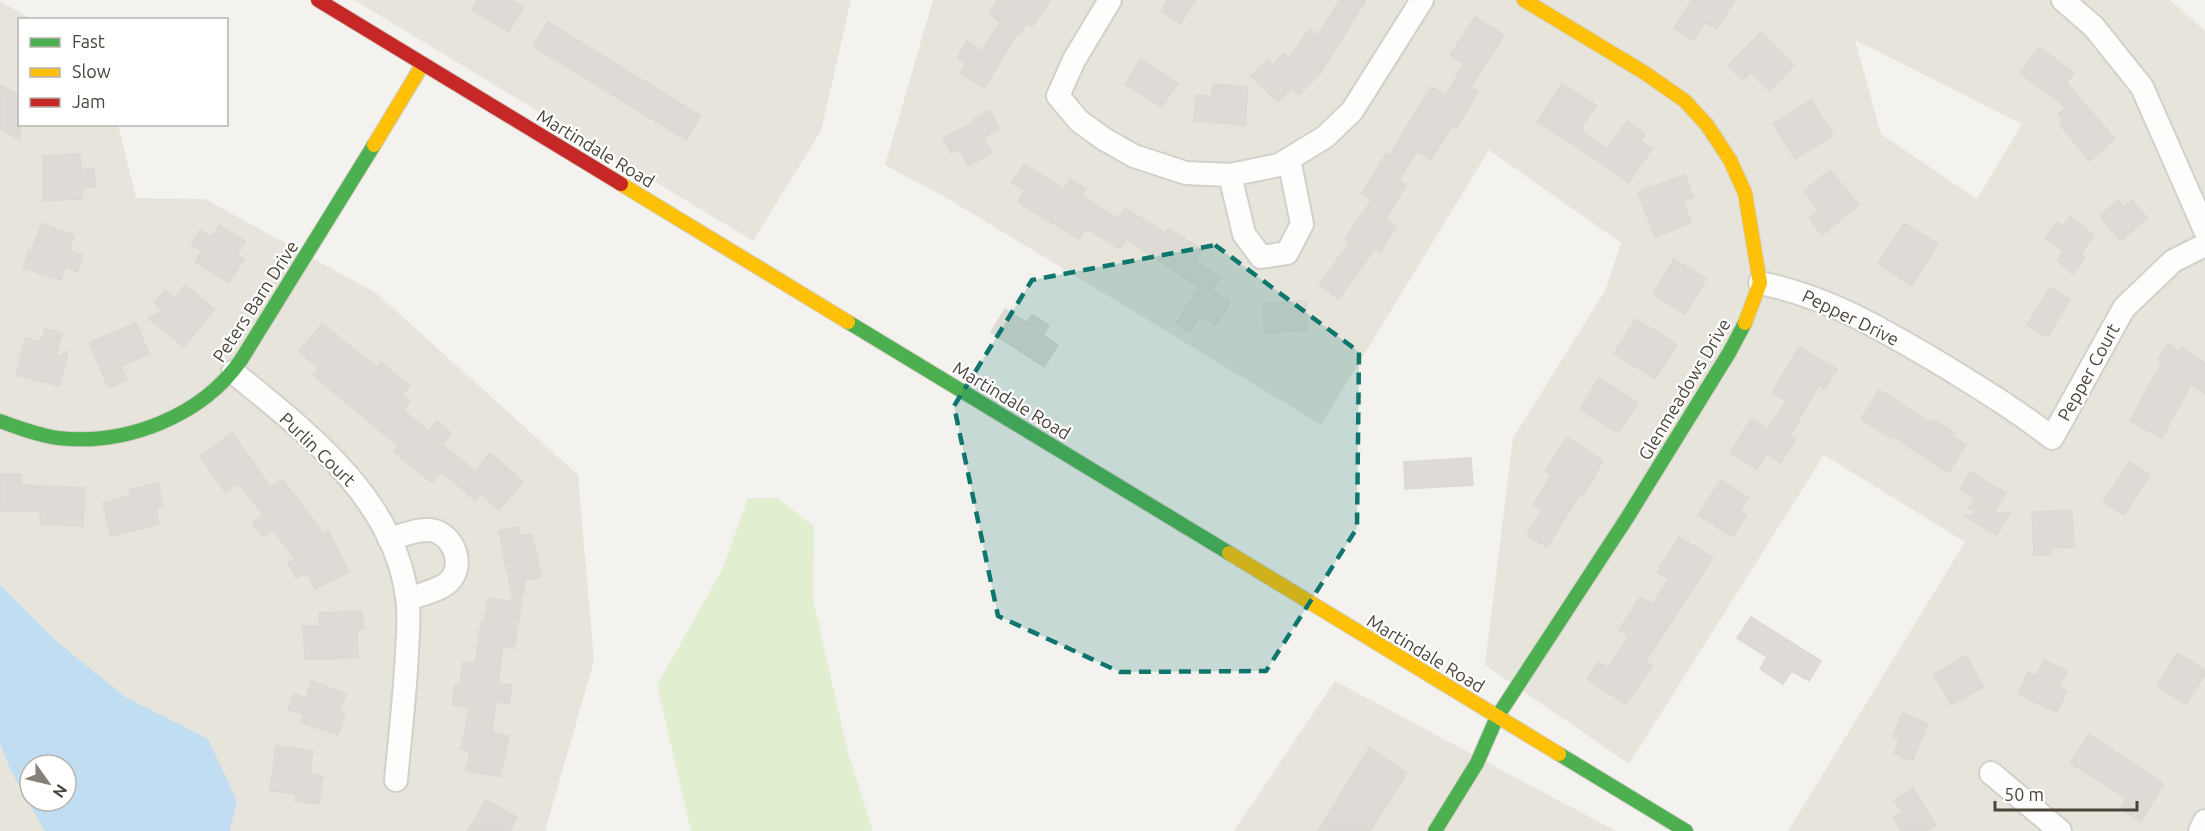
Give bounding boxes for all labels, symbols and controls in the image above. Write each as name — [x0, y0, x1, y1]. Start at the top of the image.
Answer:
legend — [18, 18, 228, 126]
text: Fast — [72, 31, 105, 51]
text: Slow — [72, 61, 111, 81]
text: Jam — [72, 91, 106, 111]
street label: Martindale Road — [534, 105, 658, 191]
street label: Peters Barn Drive — [208, 237, 302, 365]
street label: Pepper Drive — [1799, 285, 1903, 349]
street label: Glenmeadows Drive — [1634, 315, 1734, 463]
street label: Pepper Court — [2053, 320, 2123, 424]
street label: Martindale Road — [950, 357, 1074, 443]
street label: Purlin Court — [276, 408, 360, 490]
street label: Martindale Road — [1364, 610, 1488, 696]
north arrow — [18, 753, 78, 813]
scale bar — [1995, 774, 2138, 812]
text: N — [50, 781, 71, 801]
text: 50 m — [2004, 784, 2044, 804]

